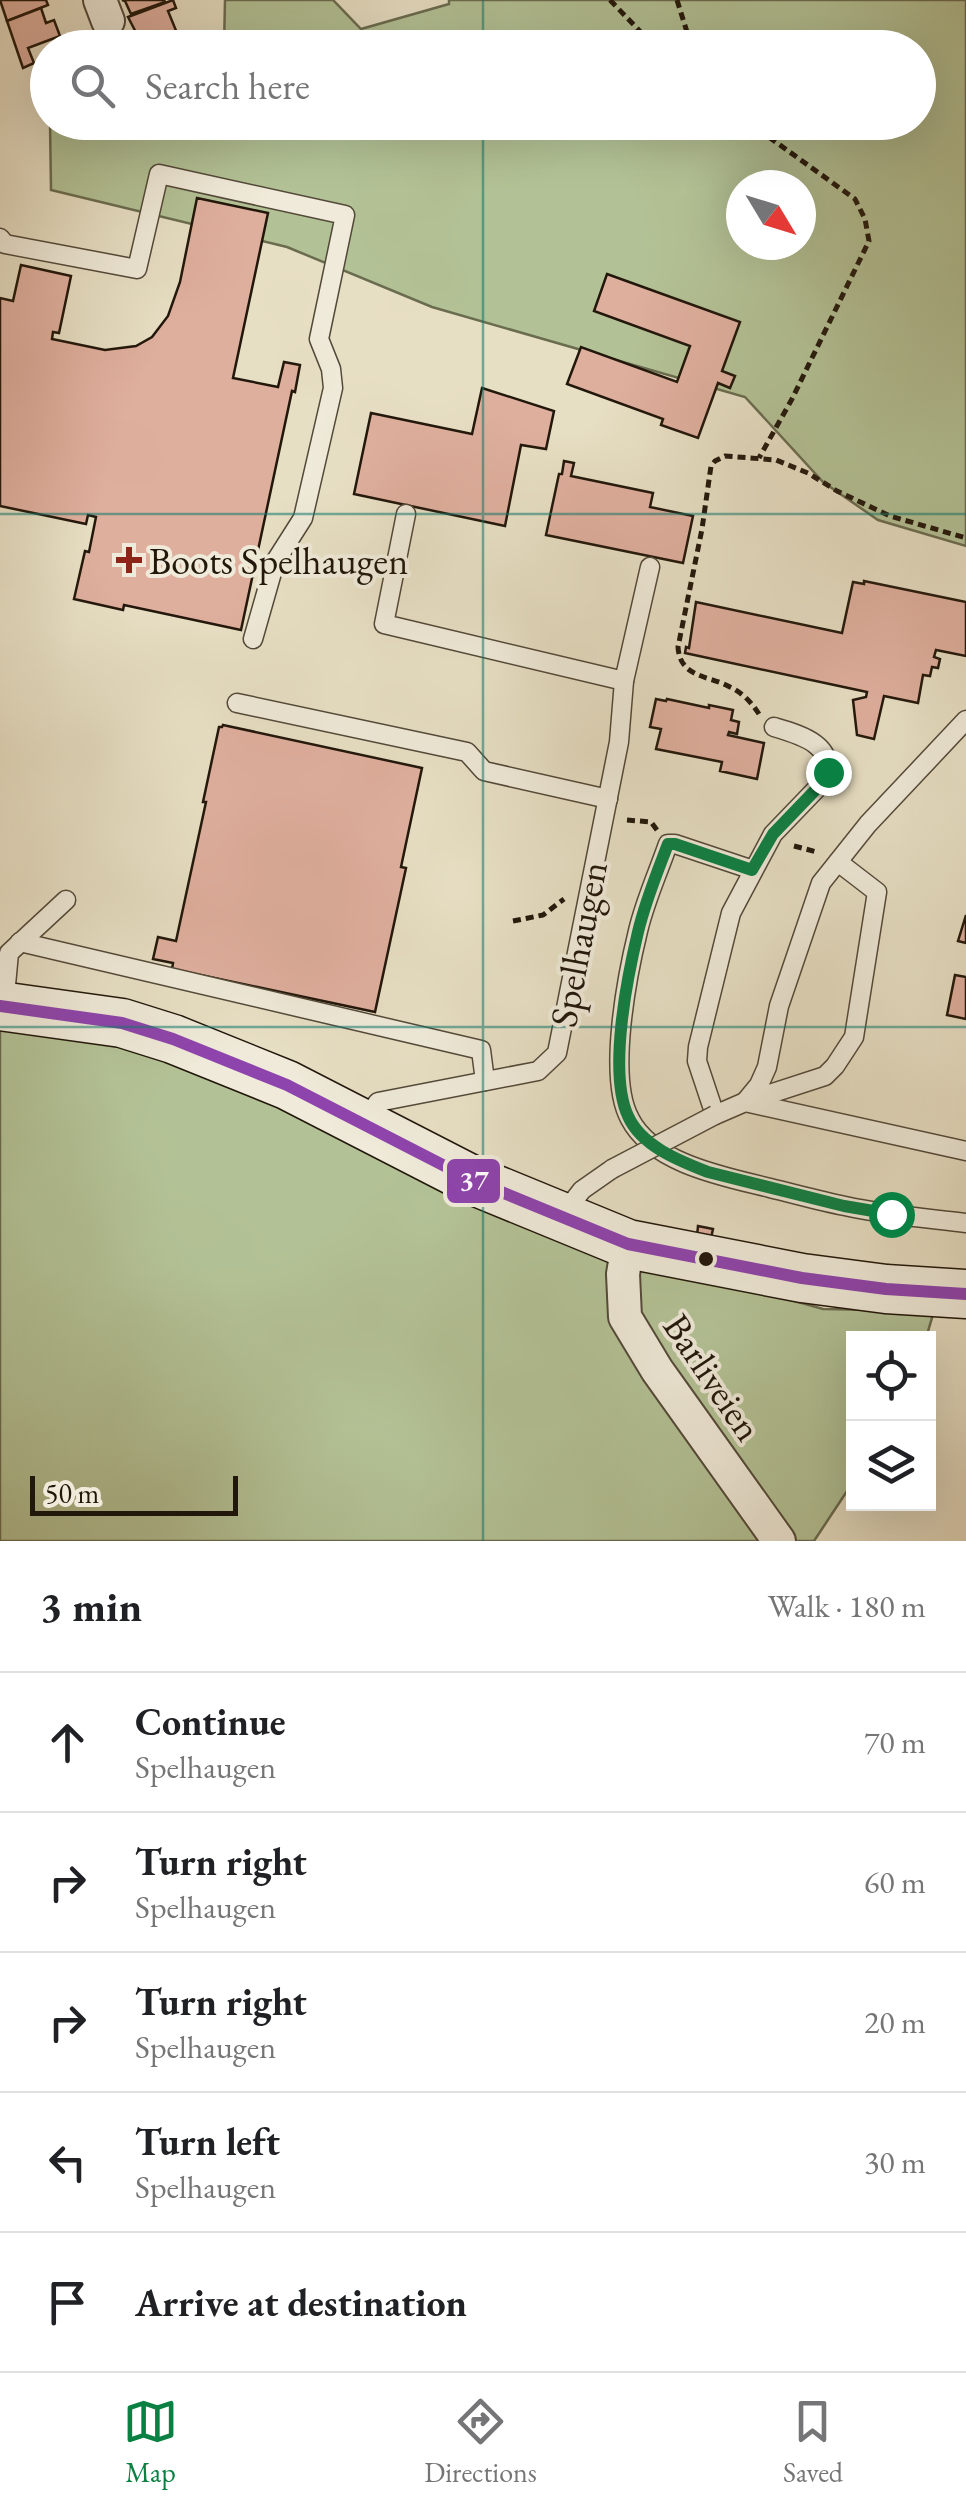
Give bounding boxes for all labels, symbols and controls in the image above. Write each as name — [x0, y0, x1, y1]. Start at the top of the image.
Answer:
search box — [30, 30, 936, 140]
icon: search — [65, 58, 120, 113]
text: Search here — [145, 61, 310, 110]
north arrow — [726, 170, 816, 260]
place label: Boots Spelhaugen — [149, 536, 408, 585]
marker: Boots Spelhaugen — [118, 549, 140, 571]
route end — [806, 750, 852, 796]
street label: Spelhaugen — [538, 857, 618, 1031]
line badge: 37 — [445, 1157, 502, 1205]
text: 37 — [459, 1162, 489, 1198]
route start — [869, 1192, 915, 1238]
unlabelled marker — [696, 1249, 716, 1269]
street label: Barliveien — [653, 1304, 773, 1450]
map controls — [846, 1331, 936, 1511]
button: locate — [846, 1331, 936, 1421]
button: layers — [846, 1421, 936, 1511]
scale bar — [30, 1471, 238, 1516]
text: 50 m — [45, 1475, 99, 1511]
text: 3 min — [40, 1579, 142, 1634]
text: Walk · 180 m — [768, 1585, 926, 1627]
text: Continue — [135, 1697, 286, 1746]
icon: ahead — [40, 1715, 95, 1770]
text: 70 m — [864, 1721, 926, 1763]
text: Spelhaugen — [135, 1746, 276, 1788]
text: Turn right — [135, 1837, 307, 1886]
icon: right — [40, 1855, 95, 1910]
text: 60 m — [864, 1861, 926, 1903]
text: Spelhaugen — [135, 1886, 276, 1928]
text: Turn right — [135, 1977, 307, 2026]
icon: right — [40, 1995, 95, 2050]
text: 20 m — [864, 2001, 926, 2043]
text: Spelhaugen — [135, 2026, 276, 2068]
text: Turn left — [135, 2117, 280, 2166]
icon: left — [40, 2135, 95, 2190]
text: 30 m — [864, 2141, 926, 2183]
text: Spelhaugen — [135, 2166, 276, 2208]
icon: arrive — [40, 2275, 95, 2330]
text: Arrive at destination — [135, 2278, 467, 2327]
tab: Map — [123, 2394, 178, 2490]
tab: Directions — [424, 2394, 537, 2490]
tab: Saved — [783, 2394, 843, 2490]

